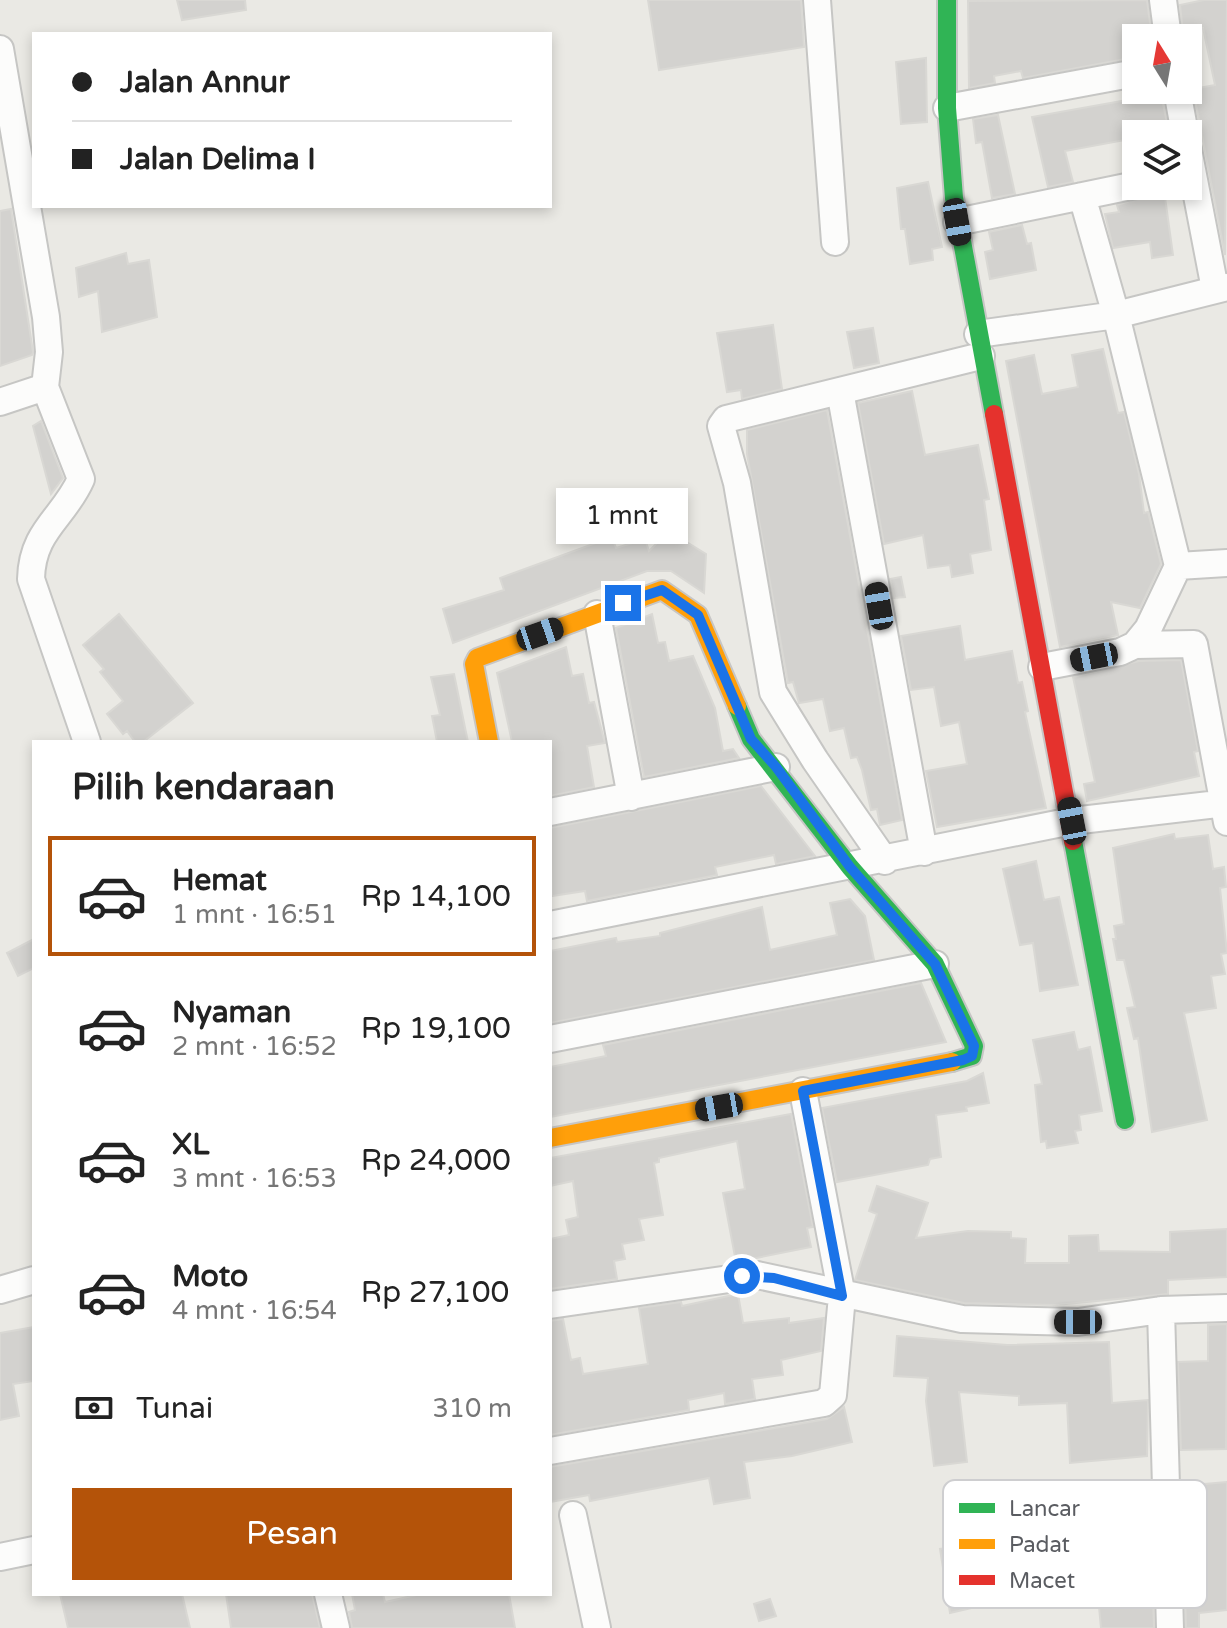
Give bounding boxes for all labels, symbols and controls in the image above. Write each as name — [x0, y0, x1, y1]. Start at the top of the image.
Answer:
north arrow — [1122, 24, 1202, 104]
map controls — [1122, 24, 1202, 200]
text: Jalan Annur — [120, 64, 290, 101]
button: layers — [1122, 120, 1202, 200]
text: Jalan Delima I — [120, 141, 316, 178]
car — [941, 196, 973, 248]
callout: 1 mnt — [557, 487, 689, 543]
text: 1 mnt — [586, 500, 658, 531]
car — [863, 580, 895, 632]
route end — [605, 585, 641, 621]
car — [513, 615, 567, 653]
car — [1068, 641, 1120, 673]
text: Pilih kendaraan — [72, 766, 335, 809]
car — [1056, 795, 1088, 847]
icon: car — [76, 860, 148, 932]
text: Hemat — [172, 862, 267, 899]
text: Rp 14,100 — [361, 878, 511, 915]
text: 1 mnt · 16:51 — [172, 899, 337, 930]
icon: car — [76, 992, 148, 1064]
text: Nyaman — [172, 994, 291, 1031]
text: Rp 19,100 — [361, 1010, 511, 1047]
text: 2 mnt · 16:52 — [172, 1031, 337, 1062]
car — [693, 1091, 745, 1123]
icon: car — [76, 1124, 148, 1196]
text: XL — [172, 1126, 209, 1163]
text: Rp 24,000 — [361, 1142, 511, 1179]
text: 3 mnt · 16:53 — [172, 1163, 337, 1194]
icon: car — [76, 1256, 148, 1328]
text: Moto — [172, 1258, 248, 1295]
route start — [724, 1258, 760, 1294]
text: Rp 27,100 — [361, 1274, 509, 1311]
text: 4 mnt · 16:54 — [172, 1295, 337, 1326]
car — [1054, 1310, 1102, 1334]
icon: cash — [72, 1386, 116, 1430]
text: Tunai — [136, 1390, 213, 1427]
text: 310 m — [432, 1393, 512, 1424]
legend — [943, 1480, 1207, 1608]
button: Pesan — [72, 1488, 512, 1580]
text: Lancar — [1009, 1496, 1081, 1522]
text: Padat — [1009, 1532, 1070, 1558]
text: Macet — [1009, 1568, 1075, 1594]

